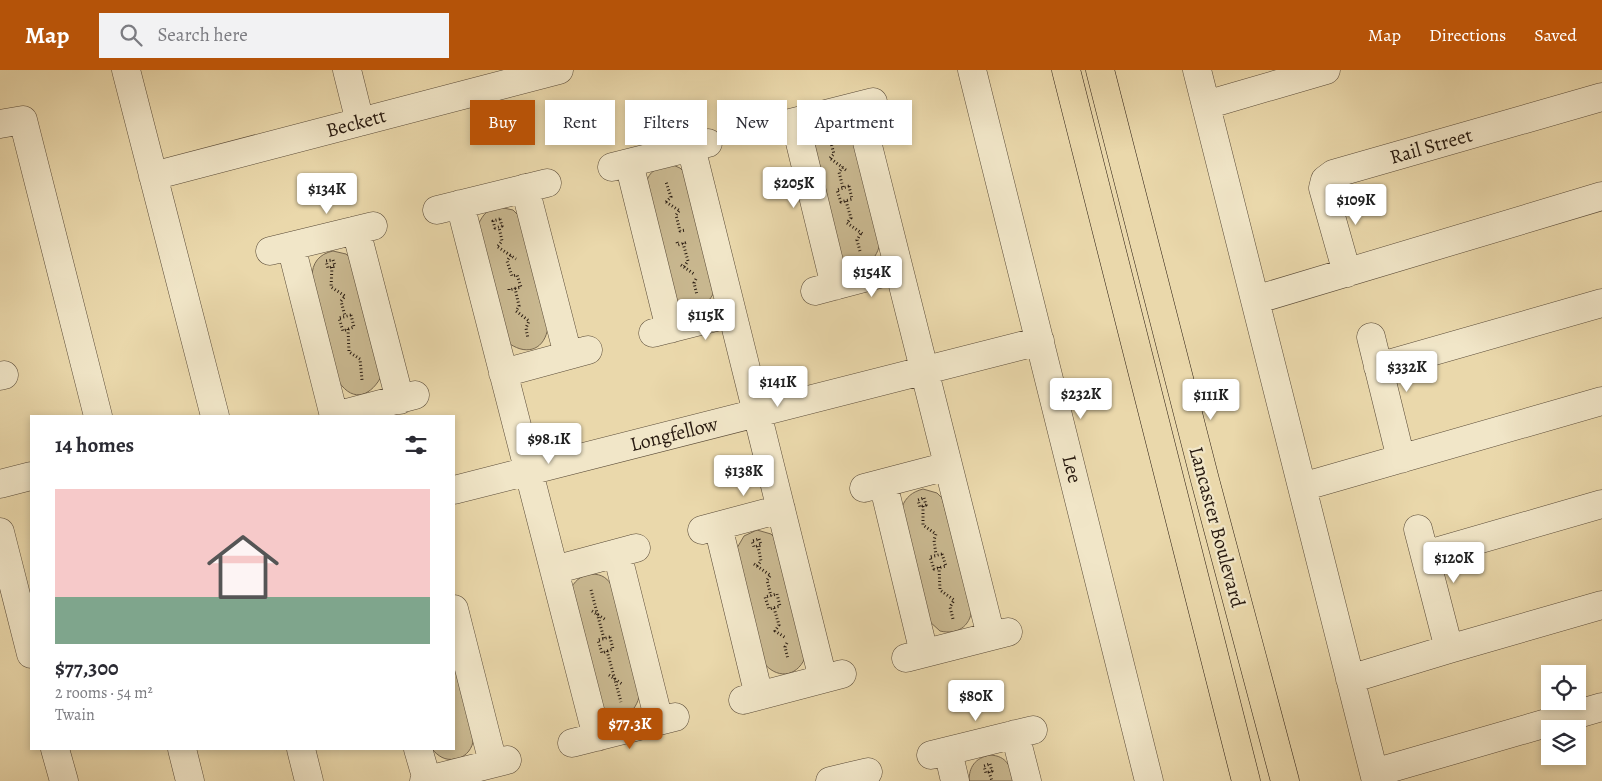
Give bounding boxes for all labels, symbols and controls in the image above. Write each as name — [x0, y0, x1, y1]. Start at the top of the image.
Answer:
search box — [99, 13, 449, 58]
text: Map — [25, 19, 69, 51]
icon: search — [117, 21, 145, 49]
text: Search here — [157, 22, 248, 48]
text: Map — [1368, 23, 1401, 47]
text: Directions — [1429, 23, 1506, 47]
text: Saved — [1534, 23, 1577, 47]
chip: Buy — [470, 100, 535, 145]
chip: Rent — [545, 100, 615, 145]
chip: Filters — [625, 100, 707, 145]
chip: New — [717, 100, 787, 145]
chip: Apartment — [797, 100, 912, 145]
street label: Beckett — [323, 102, 389, 144]
street label: Rail Street — [1387, 121, 1476, 171]
pin: $205K — [759, 166, 829, 209]
pin: $134K — [292, 172, 362, 215]
text: $205K — [774, 172, 814, 194]
text: $134K — [308, 178, 346, 200]
pin: $109K — [1321, 184, 1391, 226]
text: $109K — [1336, 189, 1376, 211]
pin: $154K — [837, 256, 907, 298]
text: $154K — [853, 261, 891, 283]
pin: $115K — [671, 298, 741, 341]
text: $115K — [688, 304, 724, 326]
pin: $332K — [1372, 350, 1442, 393]
text: $332K — [1387, 356, 1427, 378]
pin: $141K — [743, 366, 813, 408]
text: $141K — [760, 371, 796, 393]
pin: $232K — [1046, 378, 1116, 420]
pin: $111K — [1176, 378, 1246, 421]
text: $232K — [1061, 383, 1101, 405]
text: $111K — [1193, 384, 1229, 406]
street label: Longfellow — [627, 410, 722, 458]
pin: $98.1K — [508, 422, 590, 465]
text: $98.1K — [527, 428, 571, 450]
text: 14 homes — [55, 431, 134, 459]
icon: filters — [402, 431, 430, 459]
street label: Lancaster Boulevard — [1183, 443, 1252, 611]
street label: Lee — [1056, 452, 1089, 486]
pin: $138K — [709, 454, 779, 497]
text: $138K — [725, 460, 763, 482]
icon: home — [198, 522, 288, 612]
pin: $120K — [1419, 542, 1489, 584]
text: $120K — [1434, 547, 1474, 569]
text: $77,300 — [55, 654, 119, 682]
map controls — [1541, 665, 1586, 765]
button: locate — [1541, 665, 1586, 710]
pin: $80K — [946, 680, 1006, 722]
text: 2 rooms · 54 m² — [55, 682, 153, 704]
text: $80K — [959, 685, 993, 707]
text: Twain — [55, 704, 95, 726]
pin: $77.3K — [589, 708, 671, 750]
text: $77.3K — [609, 713, 651, 735]
button: layers — [1541, 720, 1586, 765]

